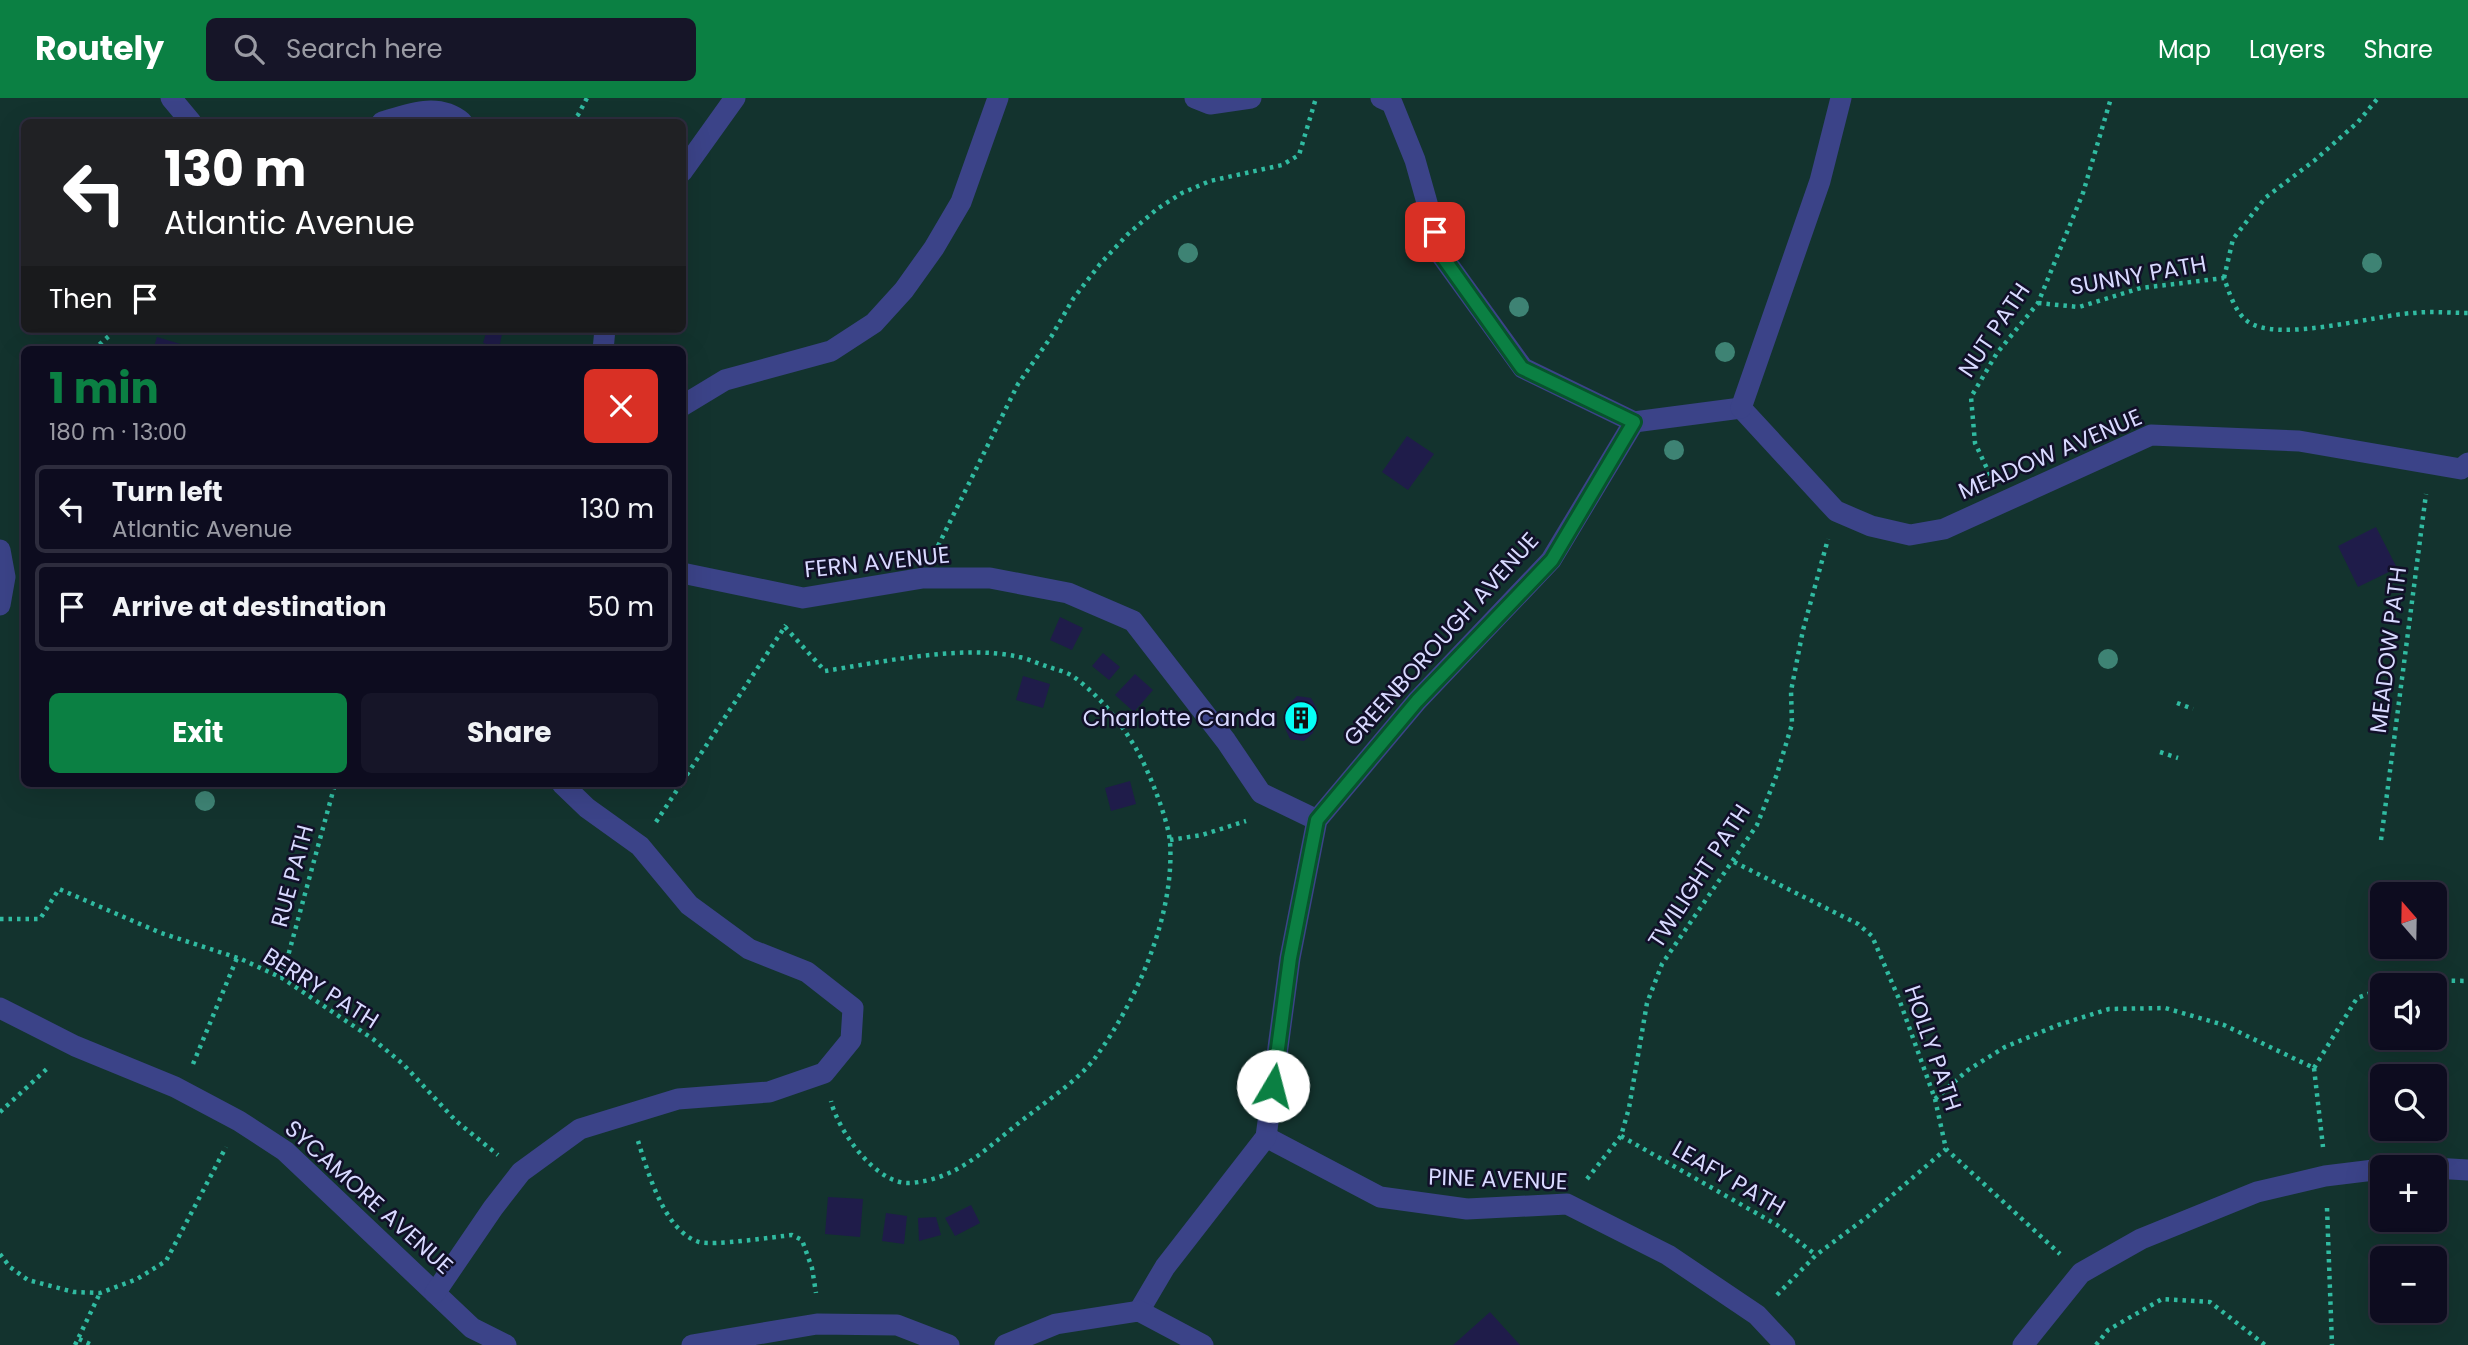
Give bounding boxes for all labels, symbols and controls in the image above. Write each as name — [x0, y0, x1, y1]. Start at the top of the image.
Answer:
search box — [206, 18, 696, 81]
text: Routely — [35, 25, 164, 72]
icon: search — [230, 30, 268, 68]
text: Search here — [286, 31, 443, 67]
text: Map — [2158, 33, 2211, 66]
text: Layers — [2249, 33, 2325, 66]
text: Share — [2363, 33, 2433, 66]
text: 130 m — [164, 135, 306, 203]
icon: left — [49, 147, 140, 238]
text: Atlantic Avenue — [164, 200, 415, 245]
pin — [1405, 202, 1465, 262]
icon: arrive — [1416, 213, 1454, 251]
street label: SUNNY PATH — [2067, 247, 2209, 303]
street label: NUT PATH — [1951, 277, 2037, 383]
icon: arrive — [126, 280, 164, 318]
text: Then — [49, 281, 112, 317]
text: 1 min — [49, 359, 159, 418]
button: close — [584, 369, 658, 443]
street label: MEADOW AVENUE — [1953, 401, 2147, 507]
text: 180 m · 13:00 — [49, 416, 187, 448]
text: Turn left — [112, 474, 223, 510]
icon: left — [53, 490, 91, 528]
text: 130 m — [580, 491, 654, 527]
text: Atlantic Avenue — [112, 513, 292, 545]
street label: GREENBOROUGH AVENUE — [1336, 525, 1546, 753]
street label: FERN AVENUE — [803, 538, 951, 586]
street label: MEADOW PATH — [2362, 565, 2414, 735]
icon: arrive — [53, 588, 91, 626]
text: Arrive at destination — [112, 589, 387, 625]
text: 50 m — [588, 589, 654, 625]
button: Exit — [49, 693, 347, 773]
button: Share — [361, 693, 658, 773]
building icon: Charlotte Canda — [1282, 699, 1320, 737]
place label: Charlotte Canda — [1083, 702, 1276, 734]
street label: TWILIGHT PATH — [1640, 798, 1758, 954]
street label: RUE PATH — [263, 821, 321, 931]
north arrow — [2370, 882, 2446, 959]
map controls — [2370, 882, 2447, 1323]
street label: BERRY PATH — [257, 940, 385, 1036]
button: sound — [2370, 973, 2447, 1050]
street label: HOLLY PATH — [1897, 981, 1969, 1115]
position arrow — [1236, 1049, 1310, 1123]
button: search — [2370, 1064, 2447, 1141]
street label: SYCAMORE AVENUE — [278, 1113, 460, 1281]
street label: LEAFY PATH — [1667, 1133, 1791, 1223]
button: + — [2370, 1155, 2447, 1232]
street label: PINE AVENUE — [1428, 1161, 1568, 1197]
button: − — [2370, 1246, 2447, 1323]

